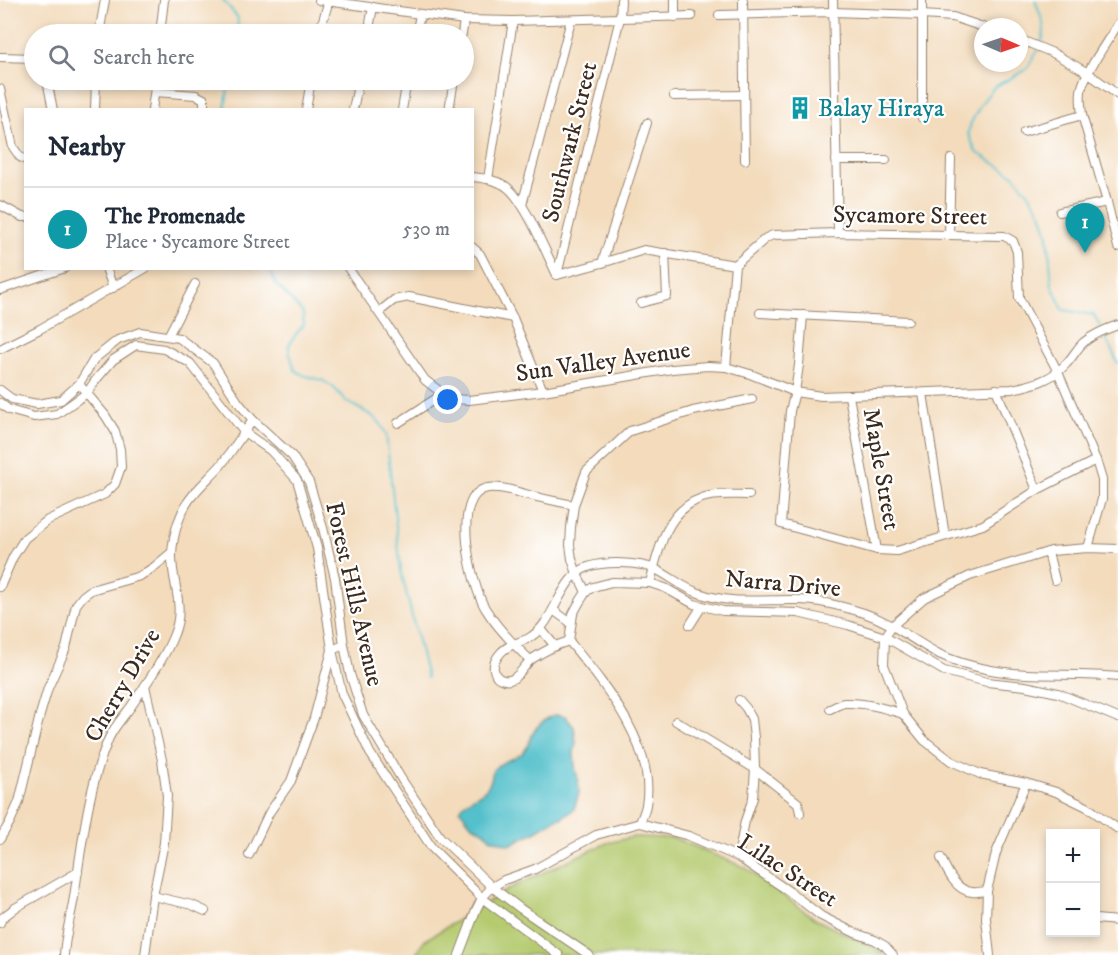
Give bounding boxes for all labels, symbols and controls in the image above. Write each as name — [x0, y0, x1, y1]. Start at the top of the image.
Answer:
north arrow — [974, 18, 1028, 72]
search box — [24, 24, 474, 90]
icon: search — [45, 41, 78, 74]
text: Search here — [93, 44, 195, 71]
street label: Southwark Street — [536, 59, 604, 225]
place label: Balay Hiraya — [818, 94, 945, 124]
building icon: Balay Hiraya — [787, 95, 813, 121]
text: Nearby — [48, 131, 125, 164]
street label: Sycamore Street — [833, 200, 988, 232]
text: The Promenade — [105, 203, 245, 230]
pin: 1 — [1066, 204, 1104, 253]
text: 1 — [64, 217, 71, 242]
text: 530 m — [403, 217, 450, 242]
text: Place · Sycamore Street — [105, 230, 290, 255]
street label: Sun Valley Avenue — [514, 335, 692, 389]
your location — [433, 385, 462, 414]
street label: Maple Street — [856, 406, 907, 533]
street label: Forest Hills Avenue — [318, 499, 390, 689]
street label: Narra Drive — [724, 564, 842, 604]
street label: Cherry Drive — [78, 623, 167, 748]
street label: Lilac Street — [732, 827, 843, 914]
map controls — [1046, 829, 1100, 937]
button: + — [1046, 829, 1100, 883]
button: − — [1046, 883, 1100, 937]

